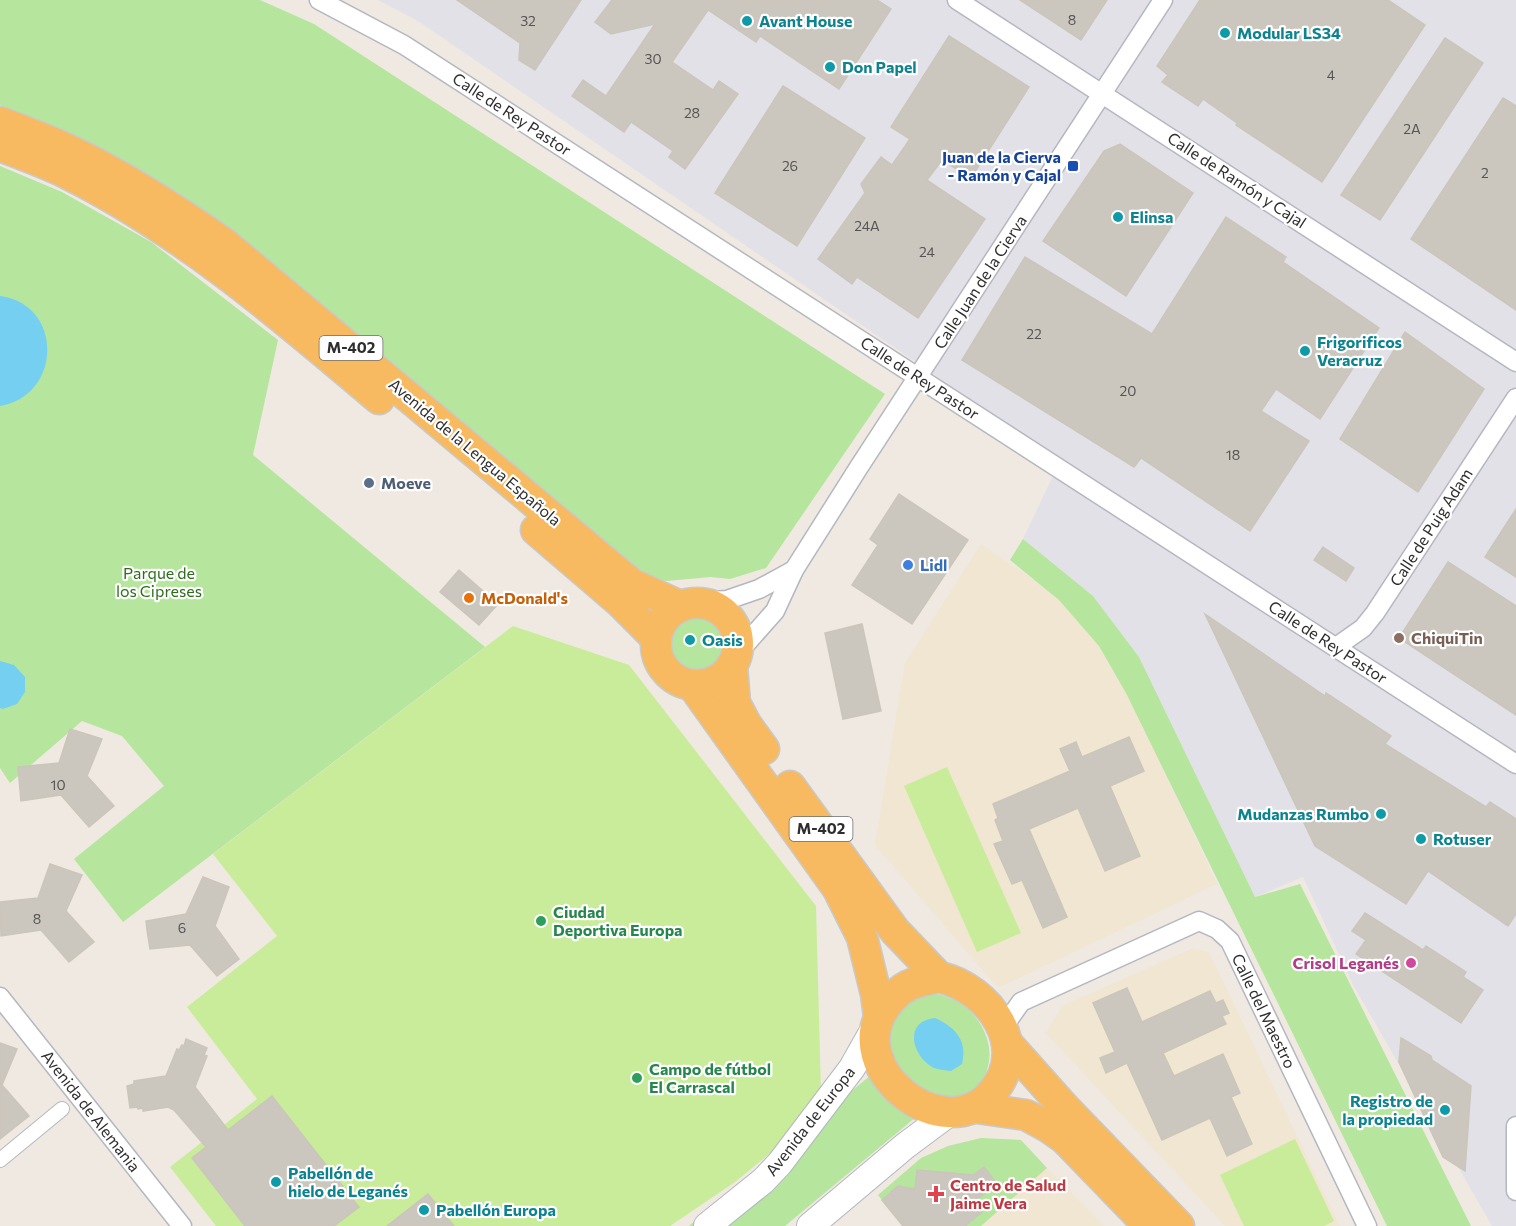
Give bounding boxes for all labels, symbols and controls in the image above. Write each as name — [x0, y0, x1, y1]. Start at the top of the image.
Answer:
place label: Avant House — [759, 11, 852, 30]
house number: 8 — [1068, 11, 1076, 28]
house number: 32 — [520, 12, 536, 29]
marker: Avant House — [740, 14, 754, 28]
place label: Modular LS34 — [1237, 23, 1341, 42]
marker: Modular LS34 — [1218, 26, 1232, 40]
house number: 30 — [644, 50, 662, 67]
place label: Don Papel — [842, 57, 917, 76]
marker: Don Papel — [823, 60, 837, 74]
house number: 4 — [1327, 66, 1336, 83]
street label: Calle de Rey Pastor — [449, 68, 576, 159]
house number: 28 — [684, 104, 700, 121]
house number: 2A — [1403, 120, 1421, 137]
street label: Calle de Ramón y Cajal — [1164, 128, 1310, 232]
place label: Juan de la Cierva - Ramón y Cajal — [942, 147, 1061, 184]
house number: 26 — [782, 157, 798, 174]
marker: Juan de la Cierva - Ramón y Cajal — [1066, 159, 1080, 173]
house number: 2 — [1481, 164, 1489, 181]
place label: Elinsa — [1130, 207, 1174, 226]
marker: Elinsa — [1111, 210, 1125, 224]
street label: Calle Juan de la Cierva — [929, 211, 1030, 352]
house number: 24A — [854, 217, 880, 234]
house number: 24 — [919, 243, 936, 260]
house number: 22 — [1026, 325, 1042, 342]
street label: Calle de Rey Pastor — [857, 332, 984, 423]
place label: Frigorificos Veracruz — [1317, 332, 1402, 369]
road number: M-402 — [320, 336, 382, 360]
marker: Frigorificos Veracruz — [1298, 344, 1312, 358]
street label: Avenida de la Lengua Española — [386, 374, 565, 529]
house number: 20 — [1120, 382, 1136, 399]
house number: 18 — [1226, 446, 1240, 463]
street label: Calle de Puig Adam — [1385, 464, 1476, 589]
place label: Moeve — [381, 473, 431, 492]
marker: Moeve — [362, 476, 376, 490]
place label: Lidl — [920, 555, 947, 574]
marker: Lidl — [901, 558, 915, 572]
park label: Parque de los Cipreses — [116, 563, 202, 600]
place label: McDonald's — [481, 588, 568, 607]
marker: McDonald's — [462, 591, 476, 605]
street label: Calle de Rey Pastor — [1265, 596, 1392, 687]
place label: ChiquiTin — [1411, 628, 1483, 647]
place label: Oasis — [702, 630, 743, 649]
marker: ChiquiTin — [1392, 631, 1406, 645]
marker: Oasis — [683, 633, 697, 647]
house number: 10 — [50, 776, 66, 793]
place label: Mudanzas Rumbo — [1237, 804, 1369, 823]
marker: Mudanzas Rumbo — [1374, 807, 1388, 821]
road number: M-402 — [790, 817, 852, 841]
place label: Rotuser — [1433, 829, 1492, 848]
marker: Rotuser — [1414, 832, 1428, 846]
place label: Ciudad Deportiva Europa — [553, 902, 683, 939]
house number: 8 — [33, 910, 41, 927]
marker: Ciudad Deportiva Europa — [534, 914, 548, 928]
house number: 6 — [178, 919, 186, 936]
street label: Calle del Maestro — [1228, 950, 1300, 1071]
place label: Crisol Leganés — [1293, 953, 1399, 972]
marker: Crisol Leganés — [1404, 956, 1418, 970]
street label: Avenida de Alemania — [38, 1046, 145, 1175]
place label: Campo de fútbol El Carrascal — [649, 1059, 771, 1096]
street label: Avenida de Europa — [761, 1062, 858, 1179]
marker: Campo de fútbol El Carrascal — [630, 1071, 644, 1085]
place label: Registro de la propiedad — [1342, 1091, 1433, 1128]
marker: Registro de la propiedad — [1438, 1103, 1452, 1117]
place label: Pabellón de hielo de Leganés — [288, 1163, 408, 1200]
marker: Pabellón de hielo de Leganés — [269, 1175, 283, 1189]
place label: Centro de Salud Jaime Vera — [950, 1175, 1066, 1212]
marker: Centro de Salud Jaime Vera — [927, 1185, 945, 1203]
place label: Pabellón Europa — [436, 1200, 556, 1219]
marker: Pabellón Europa — [417, 1203, 431, 1217]

